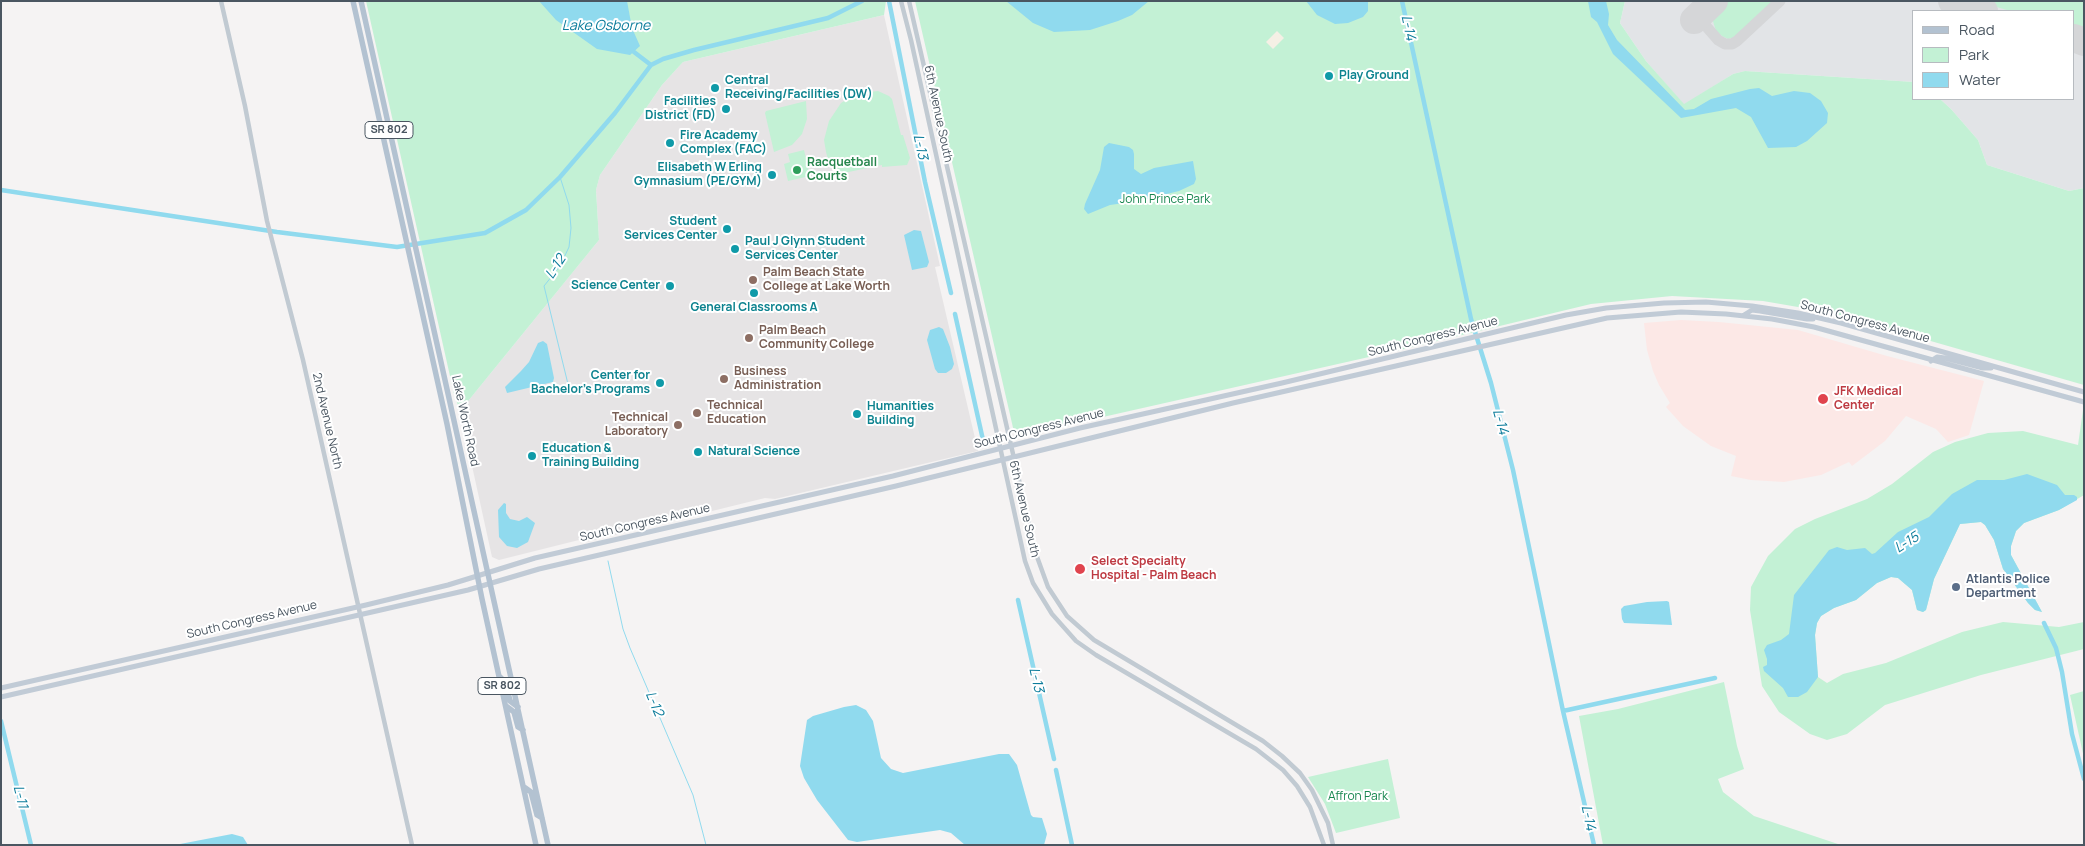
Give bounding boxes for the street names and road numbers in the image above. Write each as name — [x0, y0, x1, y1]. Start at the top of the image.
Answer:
street label: 6th Avenue South — [921, 64, 955, 164]
road number: SR 802 — [365, 122, 413, 138]
street label: South Congress Avenue — [1799, 298, 1931, 346]
street label: South Congress Avenue — [1367, 314, 1499, 360]
street label: 2nd Avenue North — [309, 371, 345, 471]
street label: Lake Worth Road — [448, 374, 482, 468]
street label: South Congress Avenue — [973, 406, 1105, 452]
street label: 6th Avenue South — [1006, 459, 1042, 559]
street label: South Congress Avenue — [578, 501, 712, 545]
street label: South Congress Avenue — [185, 598, 319, 642]
road number: SR 802 — [478, 678, 526, 694]

